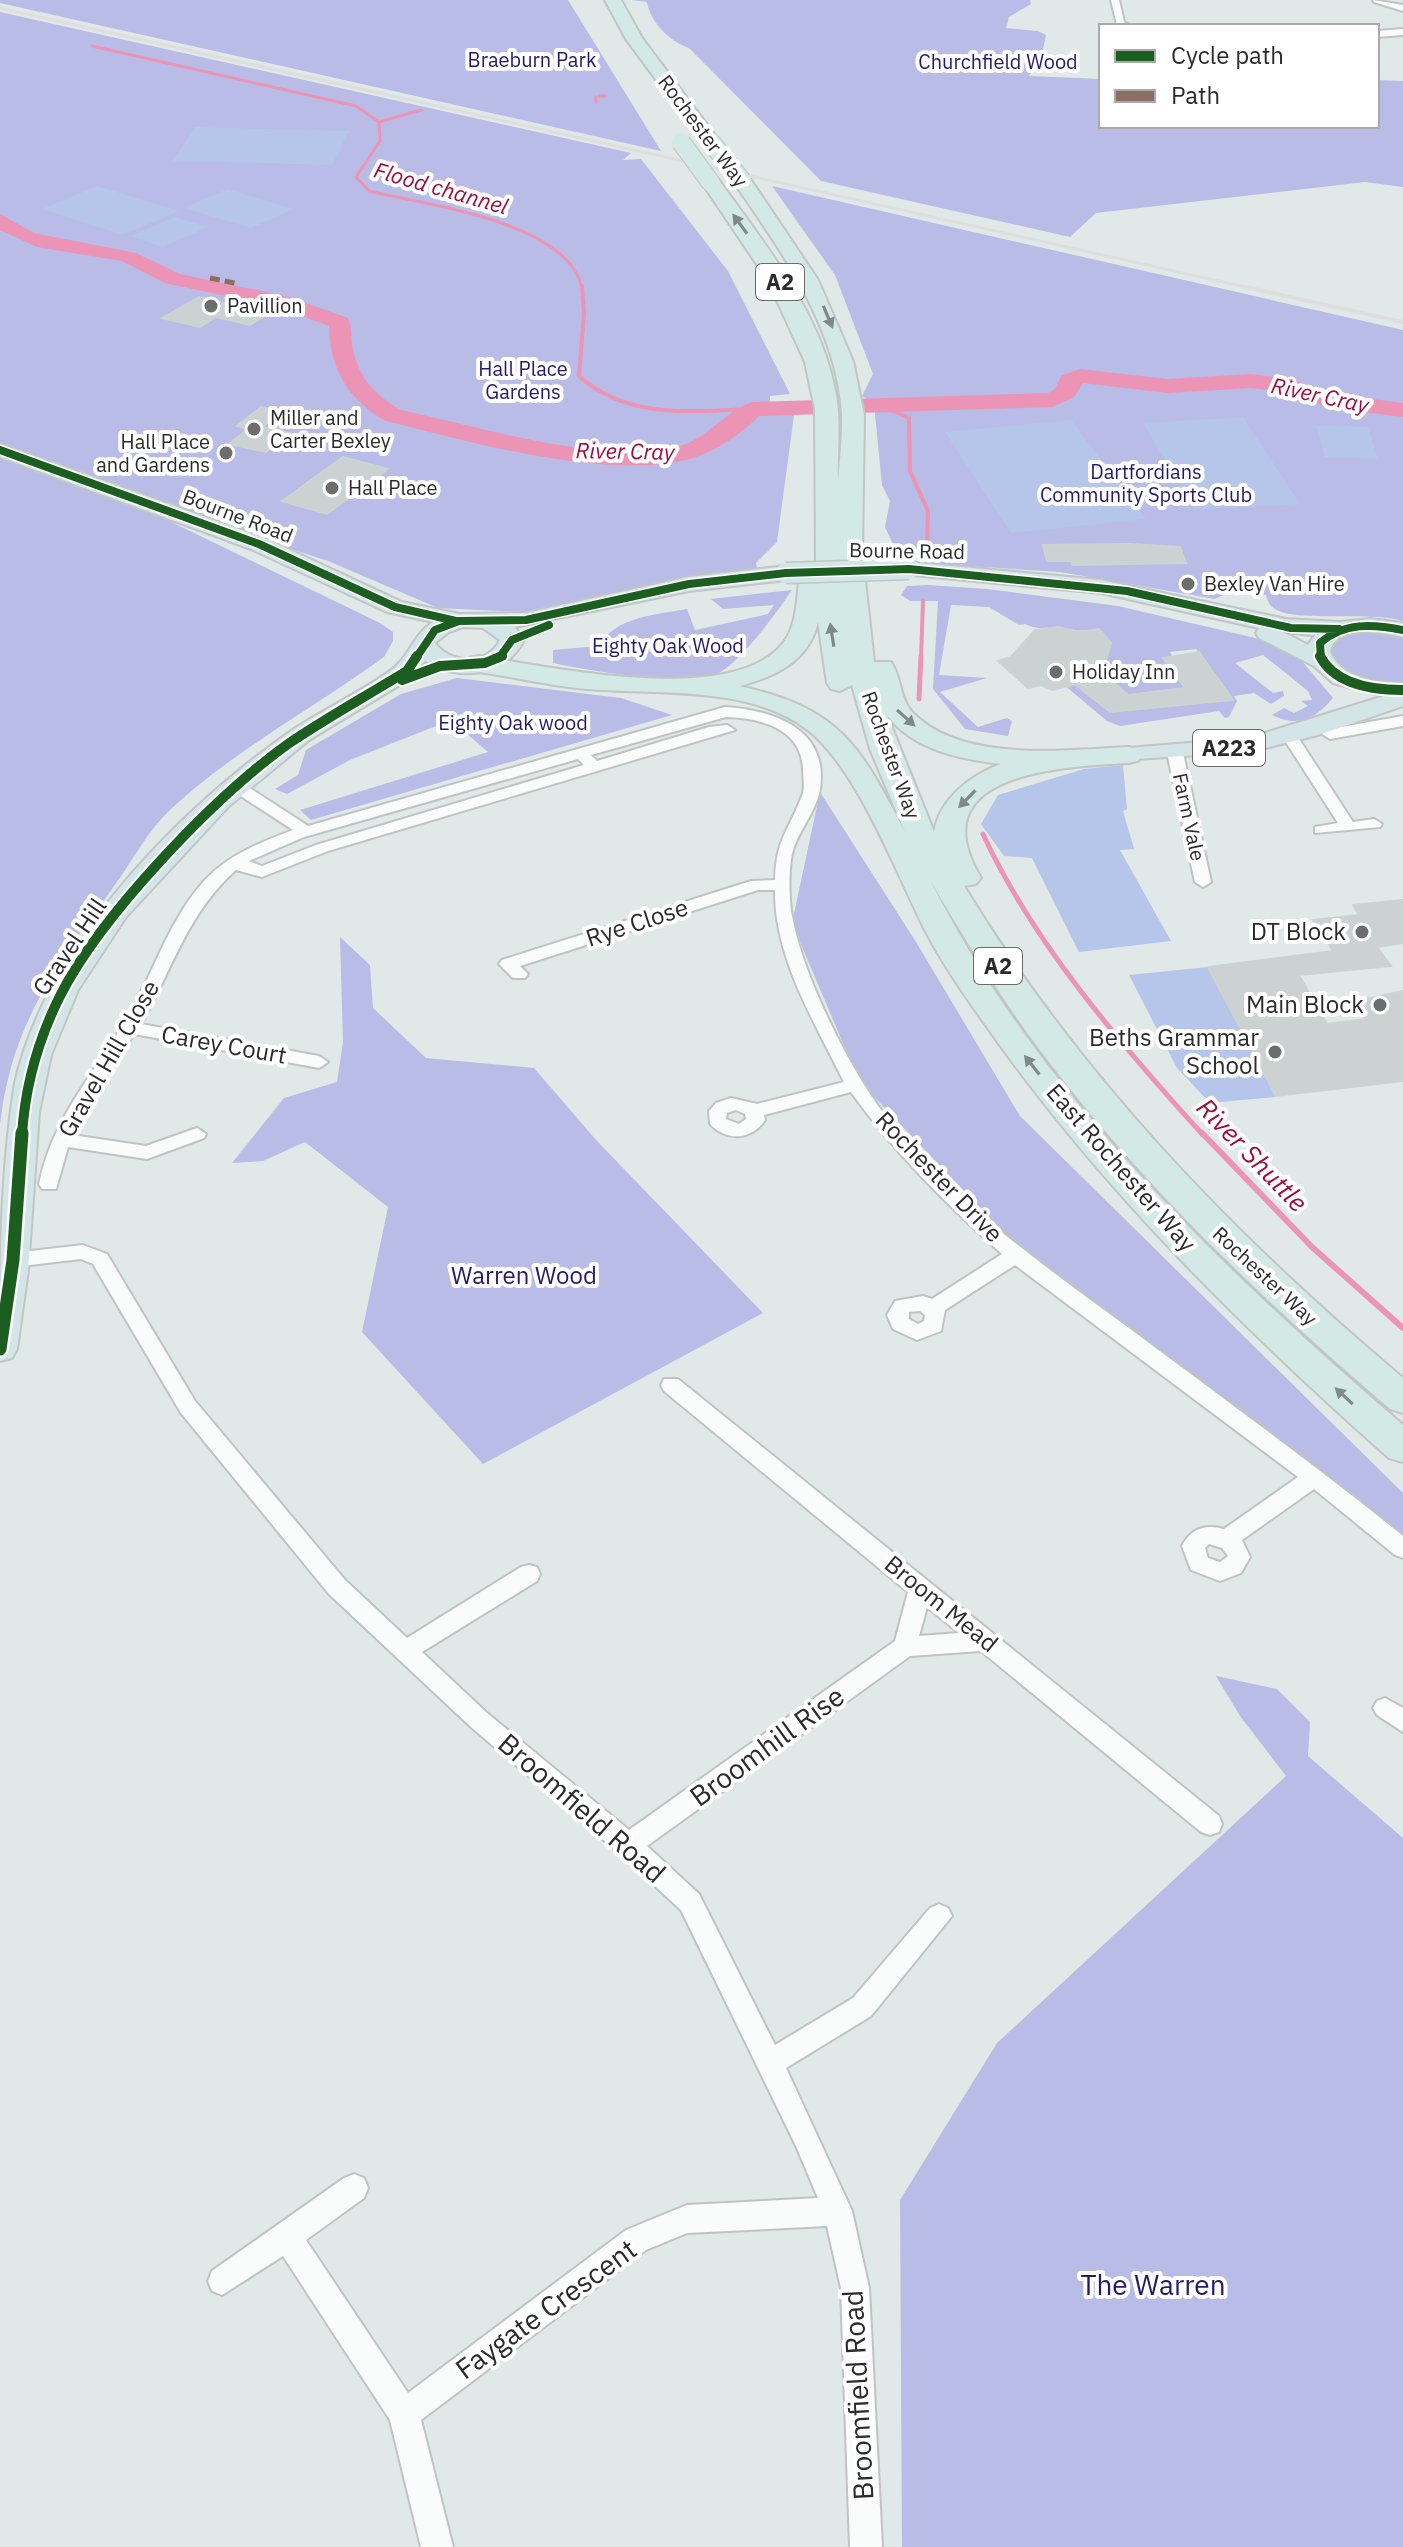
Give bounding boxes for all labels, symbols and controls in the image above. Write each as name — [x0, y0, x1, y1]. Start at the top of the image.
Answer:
legend — [1099, 24, 1379, 128]
text: Cycle path — [1171, 39, 1284, 71]
park label: Braeburn Park — [468, 46, 597, 73]
park label: Churchfield Wood — [918, 48, 1078, 75]
street label: Rochester Way — [652, 69, 754, 192]
text: Path — [1171, 79, 1220, 111]
water label: Flood channel — [371, 155, 512, 221]
one-way arrow — [733, 214, 749, 234]
road number: A2 — [756, 264, 804, 300]
place label: Pavillion — [227, 292, 303, 319]
marker: Pavillion — [202, 297, 220, 315]
one-way arrow — [822, 305, 835, 329]
park label: Hall Place Gardens — [478, 355, 568, 405]
water label: River Cray — [1269, 370, 1373, 419]
place label: Miller and Carter Bexley — [270, 404, 391, 454]
marker: Miller and Carter Bexley — [245, 420, 263, 438]
place label: Hall Place and Gardens — [96, 428, 210, 478]
water label: River Cray — [575, 435, 676, 466]
marker: Hall Place and Gardens — [217, 444, 235, 462]
park label: Dartfordians Community Sports Club — [1040, 458, 1252, 508]
place label: Hall Place — [348, 474, 437, 501]
marker: Hall Place — [323, 479, 341, 497]
street label: Bourne Road — [179, 482, 297, 549]
street label: Bourne Road — [849, 536, 965, 565]
place label: Bexley Van Hire — [1204, 570, 1345, 597]
marker: Bexley Van Hire — [1179, 575, 1197, 593]
one-way arrow — [826, 623, 838, 648]
park label: Eighty Oak Wood — [592, 632, 744, 659]
place label: Holiday Inn — [1072, 658, 1175, 685]
marker: Holiday Inn — [1047, 663, 1065, 681]
street label: Rochester Way — [856, 687, 927, 822]
one-way arrow — [896, 708, 915, 726]
park label: Eighty Oak wood — [438, 709, 588, 736]
road number: A223 — [1193, 730, 1265, 766]
street label: Farm Vale — [1167, 770, 1212, 863]
one-way arrow — [958, 789, 976, 808]
street label: Rye Close — [581, 891, 692, 954]
street label: Gravel Hill — [25, 892, 113, 1001]
place label: DT Block — [1251, 915, 1346, 947]
marker: DT Block — [1353, 923, 1371, 941]
road number: A2 — [974, 948, 1022, 984]
street label: Gravel Hill Close — [50, 974, 166, 1143]
place label: Main Block — [1246, 988, 1364, 1020]
marker: Main Block — [1371, 996, 1389, 1014]
street label: Carey Court — [159, 1017, 289, 1071]
place label: Beths Grammar School — [1089, 1021, 1259, 1081]
marker: Beths Grammar School — [1266, 1043, 1284, 1061]
one-way arrow — [1024, 1055, 1040, 1075]
street label: East Rochester Way — [1040, 1076, 1204, 1258]
water label: River Shuttle — [1190, 1090, 1315, 1218]
street label: Rochester Drive — [869, 1104, 1010, 1249]
street label: Rochester Way — [1207, 1220, 1324, 1331]
park label: Warren Wood — [451, 1259, 597, 1291]
one-way arrow — [1335, 1387, 1354, 1405]
street label: Broom Mead — [878, 1548, 1005, 1659]
street label: Broomhill Rise — [682, 1677, 852, 1814]
street label: Broomfield Road — [491, 1725, 674, 1891]
street label: Faygate Crescent — [448, 2230, 644, 2387]
park label: The Warren — [1080, 2266, 1226, 2303]
street label: Broomfield Road — [834, 2289, 881, 2501]

